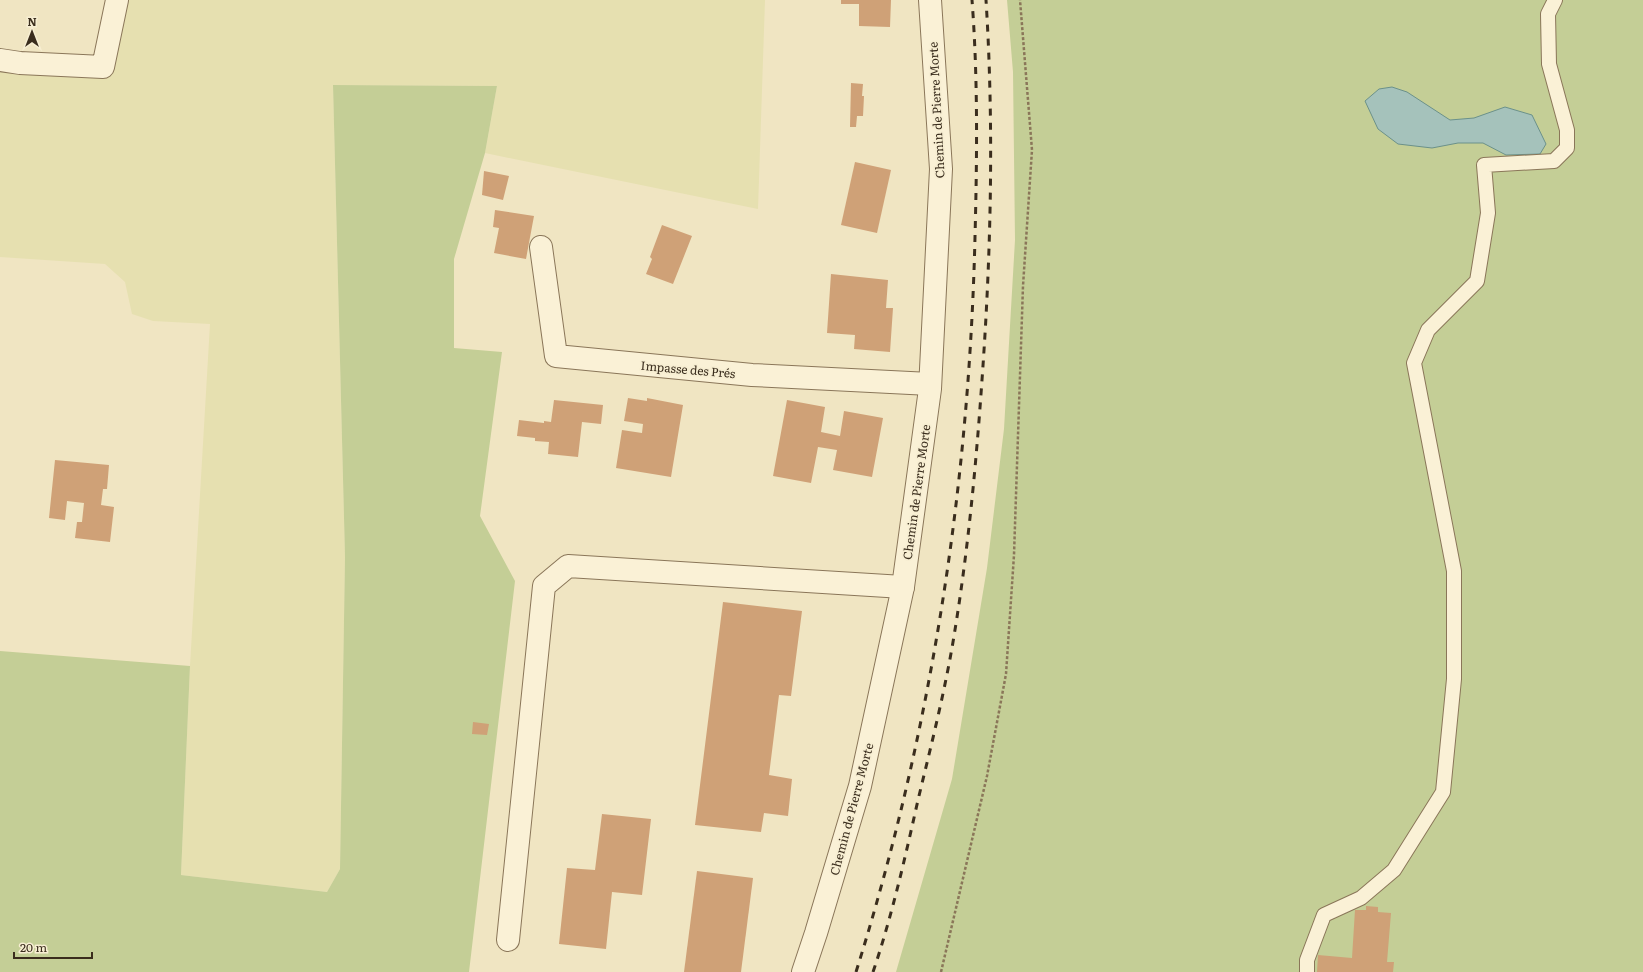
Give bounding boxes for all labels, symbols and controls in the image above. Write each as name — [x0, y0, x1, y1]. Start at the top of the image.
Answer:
north arrow — [12, 12, 52, 52]
text: N — [27, 13, 37, 29]
street label: Chemin de Pierre Morte — [923, 41, 949, 179]
street label: Impasse des Prés — [640, 356, 737, 382]
street label: Chemin de Pierre Morte — [898, 423, 934, 561]
street label: Chemin de Pierre Morte — [825, 741, 877, 877]
scale bar — [14, 934, 92, 960]
text: 20 m — [20, 938, 47, 956]

